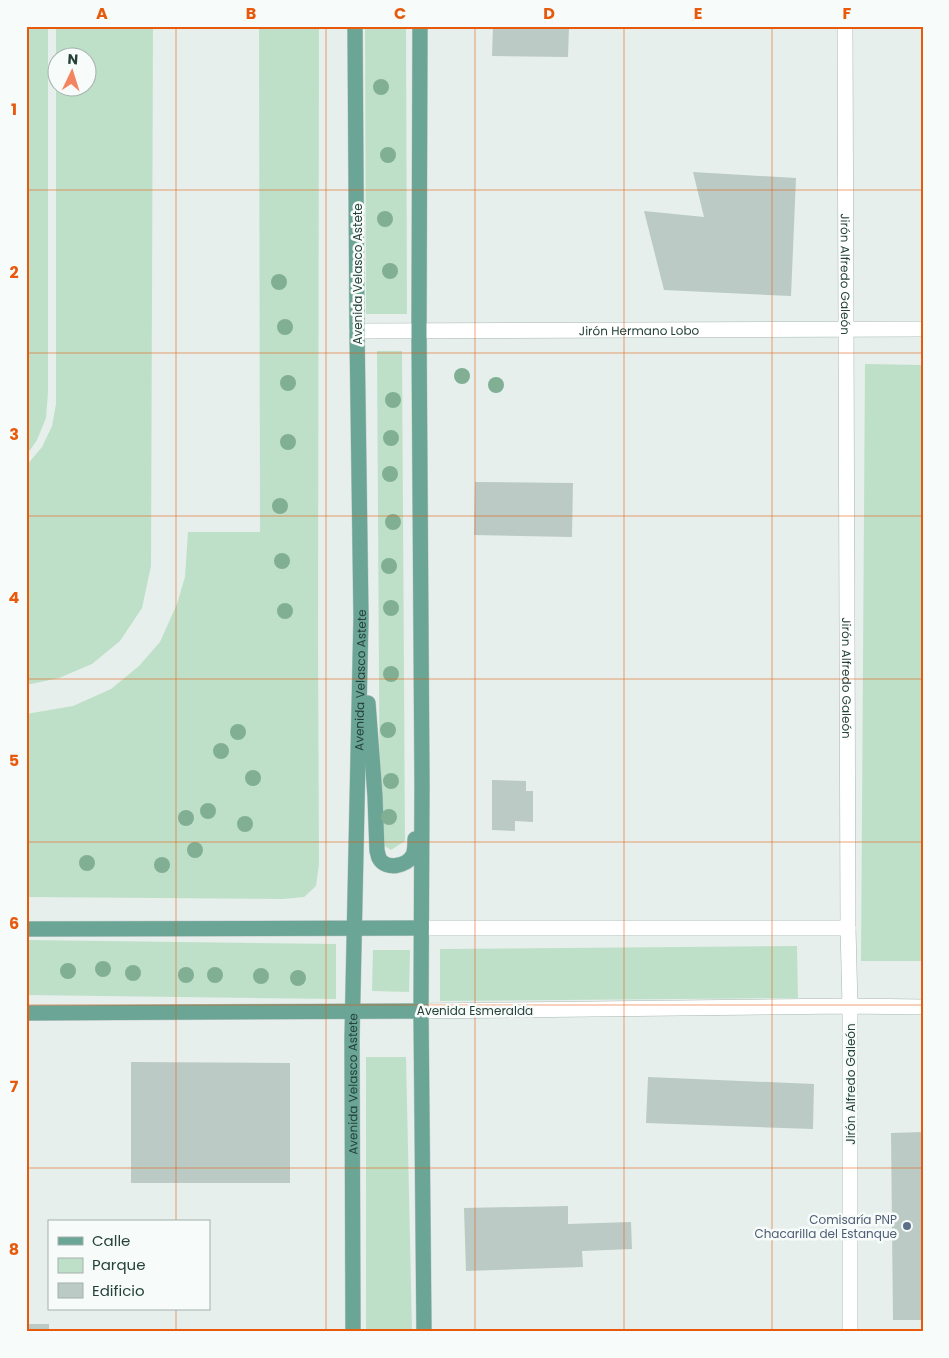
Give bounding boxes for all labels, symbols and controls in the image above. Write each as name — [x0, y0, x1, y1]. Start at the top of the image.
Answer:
text: A — [96, 2, 108, 25]
text: B — [246, 2, 256, 25]
text: C — [394, 2, 406, 25]
text: D — [543, 2, 555, 25]
text: E — [694, 2, 702, 25]
text: F — [843, 2, 852, 25]
north arrow — [48, 48, 98, 98]
text: N — [67, 49, 79, 69]
text: 1 — [11, 98, 17, 121]
street label: Avenida Velasco Astete — [349, 203, 366, 345]
street label: Jirón Alfredo Galeón — [837, 213, 855, 335]
text: 2 — [9, 261, 19, 284]
street label: Jirón Hermano Lobo — [579, 321, 700, 339]
text: 3 — [9, 423, 19, 446]
text: 4 — [9, 586, 20, 609]
street label: Avenida Velasco Astete — [350, 609, 370, 751]
street label: Jirón Alfredo Galeón — [838, 617, 856, 739]
text: 5 — [9, 749, 19, 772]
text: 6 — [9, 912, 19, 935]
street label: Avenida Esmeralda — [417, 1002, 533, 1019]
street label: Avenida Velasco Astete — [343, 1013, 361, 1155]
street label: Jirón Alfredo Galeón — [842, 1023, 859, 1145]
text: 7 — [10, 1075, 19, 1098]
place label: Comisaría PNP Chacarilla del Estanque — [754, 1211, 897, 1242]
legend — [48, 1220, 210, 1310]
marker: Comisaría PNP Chacarilla del Estanque — [901, 1220, 913, 1232]
text: Calle — [92, 1230, 130, 1251]
text: 8 — [9, 1238, 19, 1261]
text: Parque — [92, 1254, 145, 1275]
text: Edificio — [92, 1280, 145, 1301]

